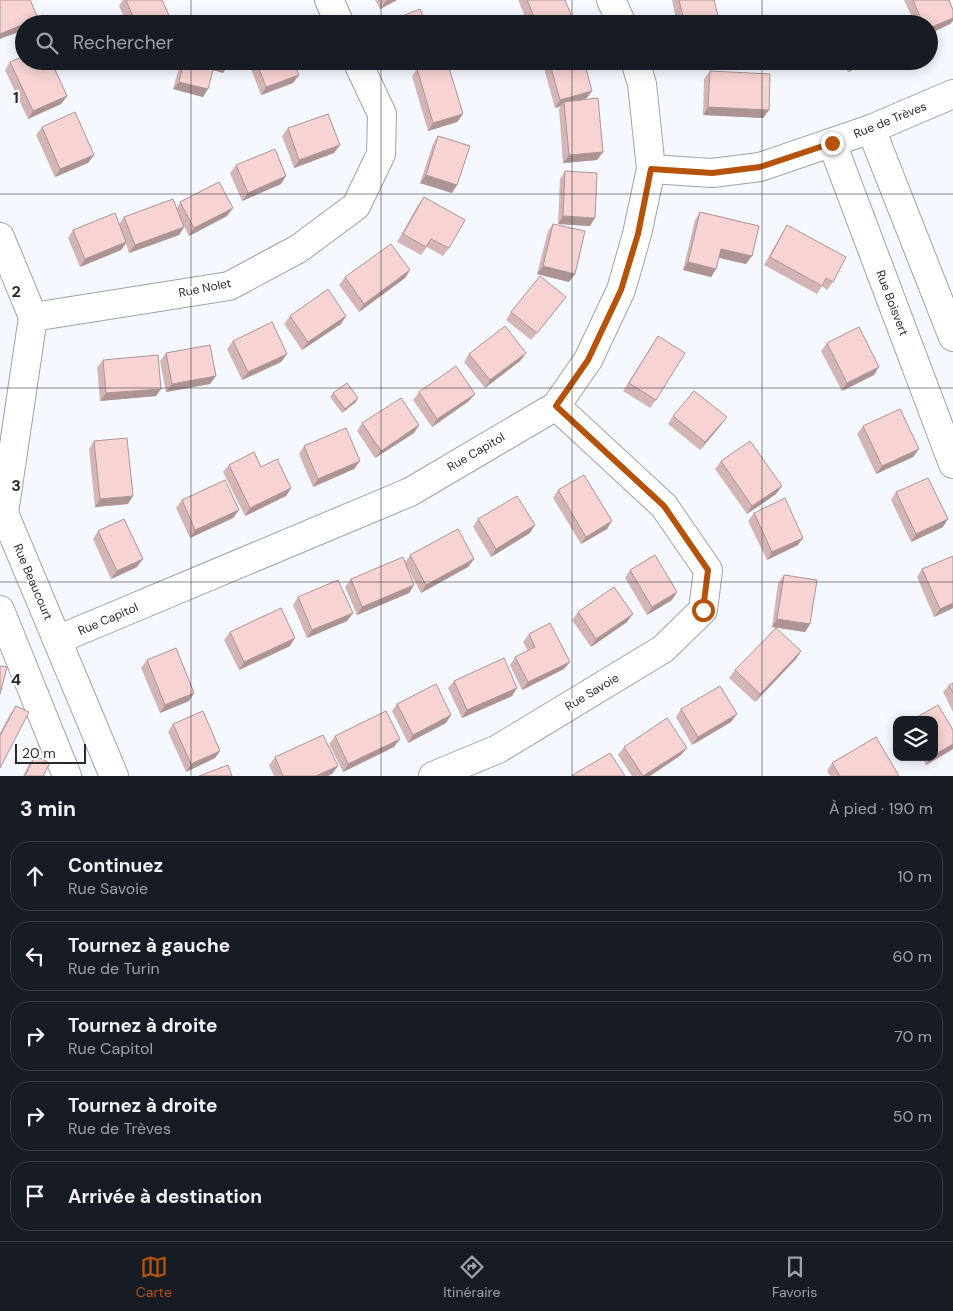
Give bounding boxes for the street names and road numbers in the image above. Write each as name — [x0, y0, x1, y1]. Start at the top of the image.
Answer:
street label: Rue de Trèves — [851, 98, 929, 142]
street label: Rue Boisvert — [872, 268, 912, 338]
street label: Rue Nolet — [177, 275, 233, 301]
street label: Rue Capitol — [444, 429, 508, 475]
street label: Rue Beaucourt — [10, 541, 56, 623]
street label: Rue Capitol — [75, 599, 141, 639]
street label: Rue Savoie — [562, 670, 622, 714]

